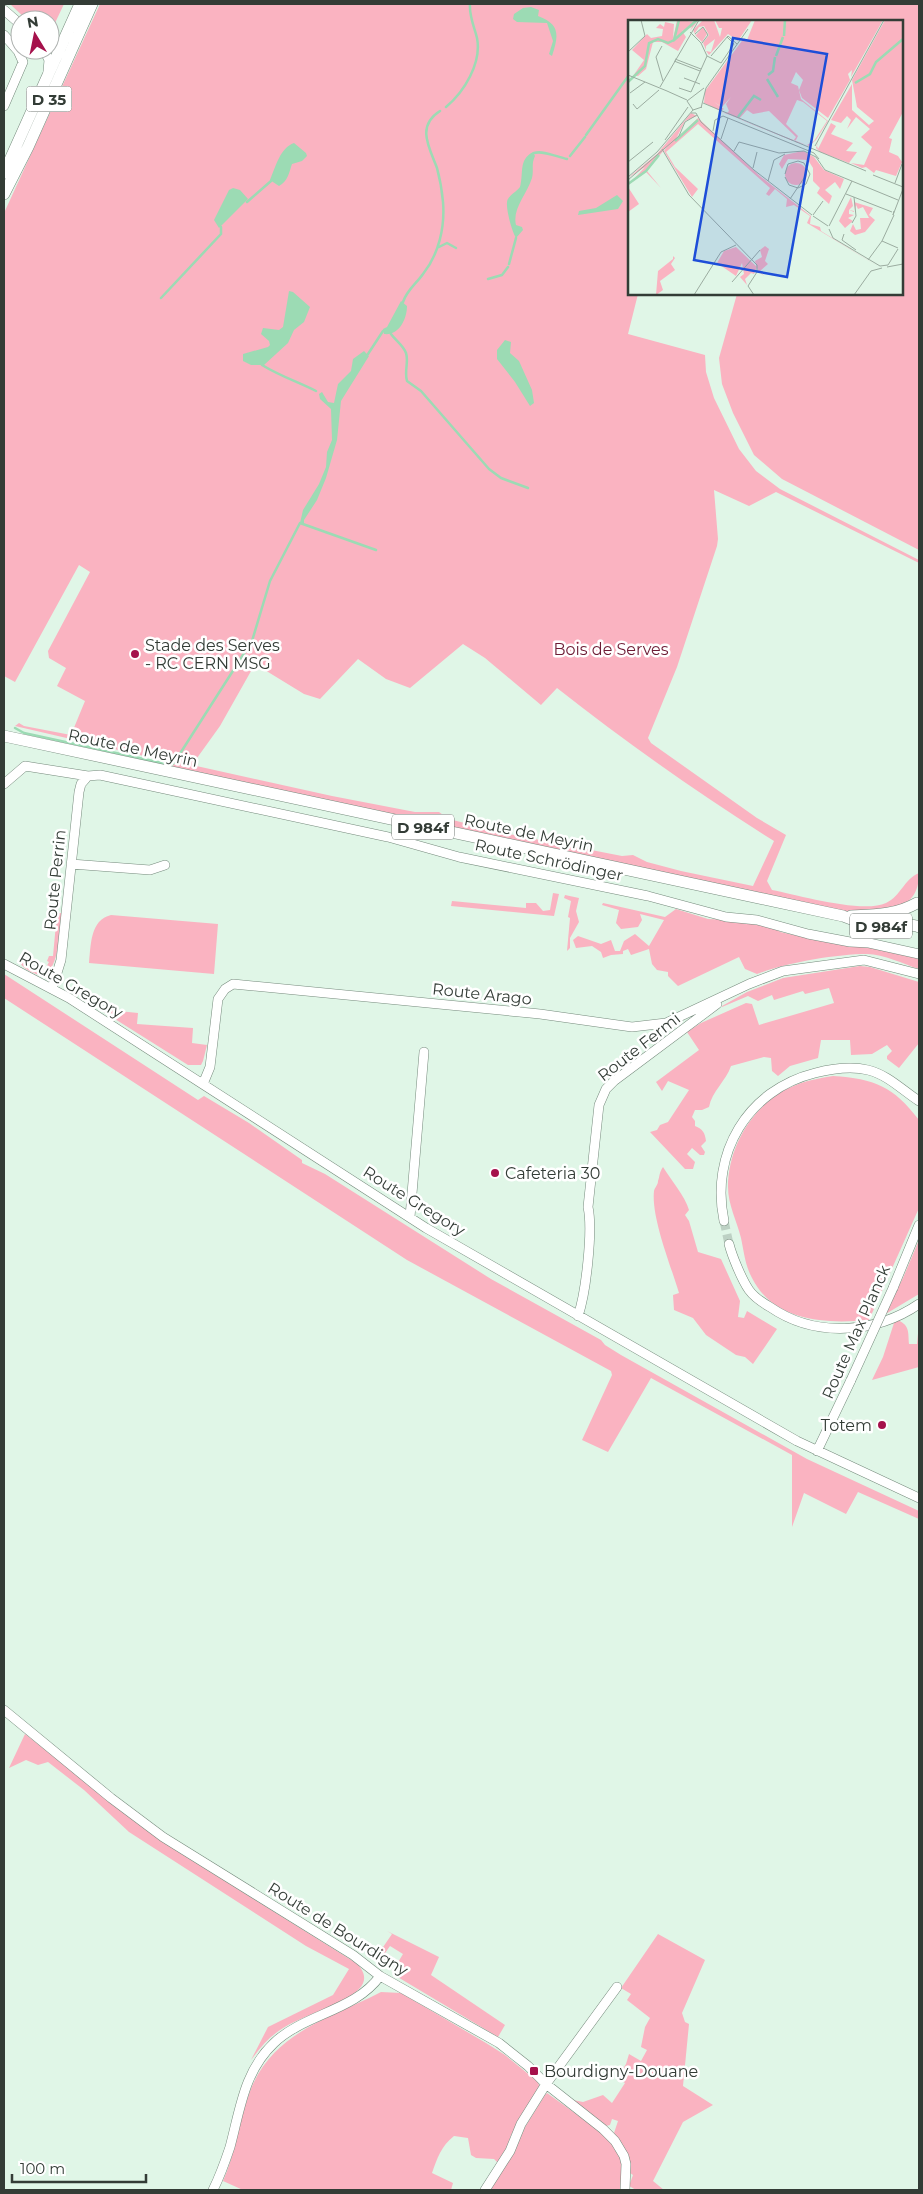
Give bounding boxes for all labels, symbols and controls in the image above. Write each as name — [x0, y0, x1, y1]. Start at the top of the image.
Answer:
north arrow — [10, 10, 60, 60]
text: N — [26, 12, 40, 32]
inset map — [628, 20, 903, 295]
road number: D 35 — [27, 86, 72, 112]
place label: Stade des Serves - RC CERN MSG — [145, 636, 280, 673]
park label: Bois de Serves — [553, 640, 669, 659]
marker: Stade des Serves - RC CERN MSG — [129, 648, 141, 660]
street label: Route de Meyrin — [66, 725, 200, 771]
street label: Route de Meyrin — [462, 810, 596, 856]
road number: D 984f — [392, 814, 454, 840]
street label: Route Perrin — [40, 829, 70, 931]
street label: Route Schrödinger — [473, 835, 625, 885]
road number: D 984f — [850, 914, 912, 938]
street label: Route Gregory — [16, 948, 127, 1023]
street label: Route Arago — [431, 979, 533, 1009]
street label: Route Fermi — [594, 1009, 684, 1085]
street label: Route Gregory — [360, 1162, 469, 1240]
place label: Cafeteria 30 — [505, 1164, 600, 1183]
marker: Cafeteria 30 — [489, 1167, 501, 1179]
street label: Route Max Planck — [818, 1262, 894, 1402]
place label: Totem — [821, 1416, 872, 1435]
marker: Totem — [876, 1419, 888, 1431]
street label: Route de Bourdigny — [264, 1878, 412, 1980]
place label: Bourdigny-Douane — [544, 2062, 698, 2081]
marker: Bourdigny-Douane — [528, 2065, 540, 2077]
scale bar — [12, 2152, 146, 2184]
text: 100 m — [20, 2159, 65, 2178]

